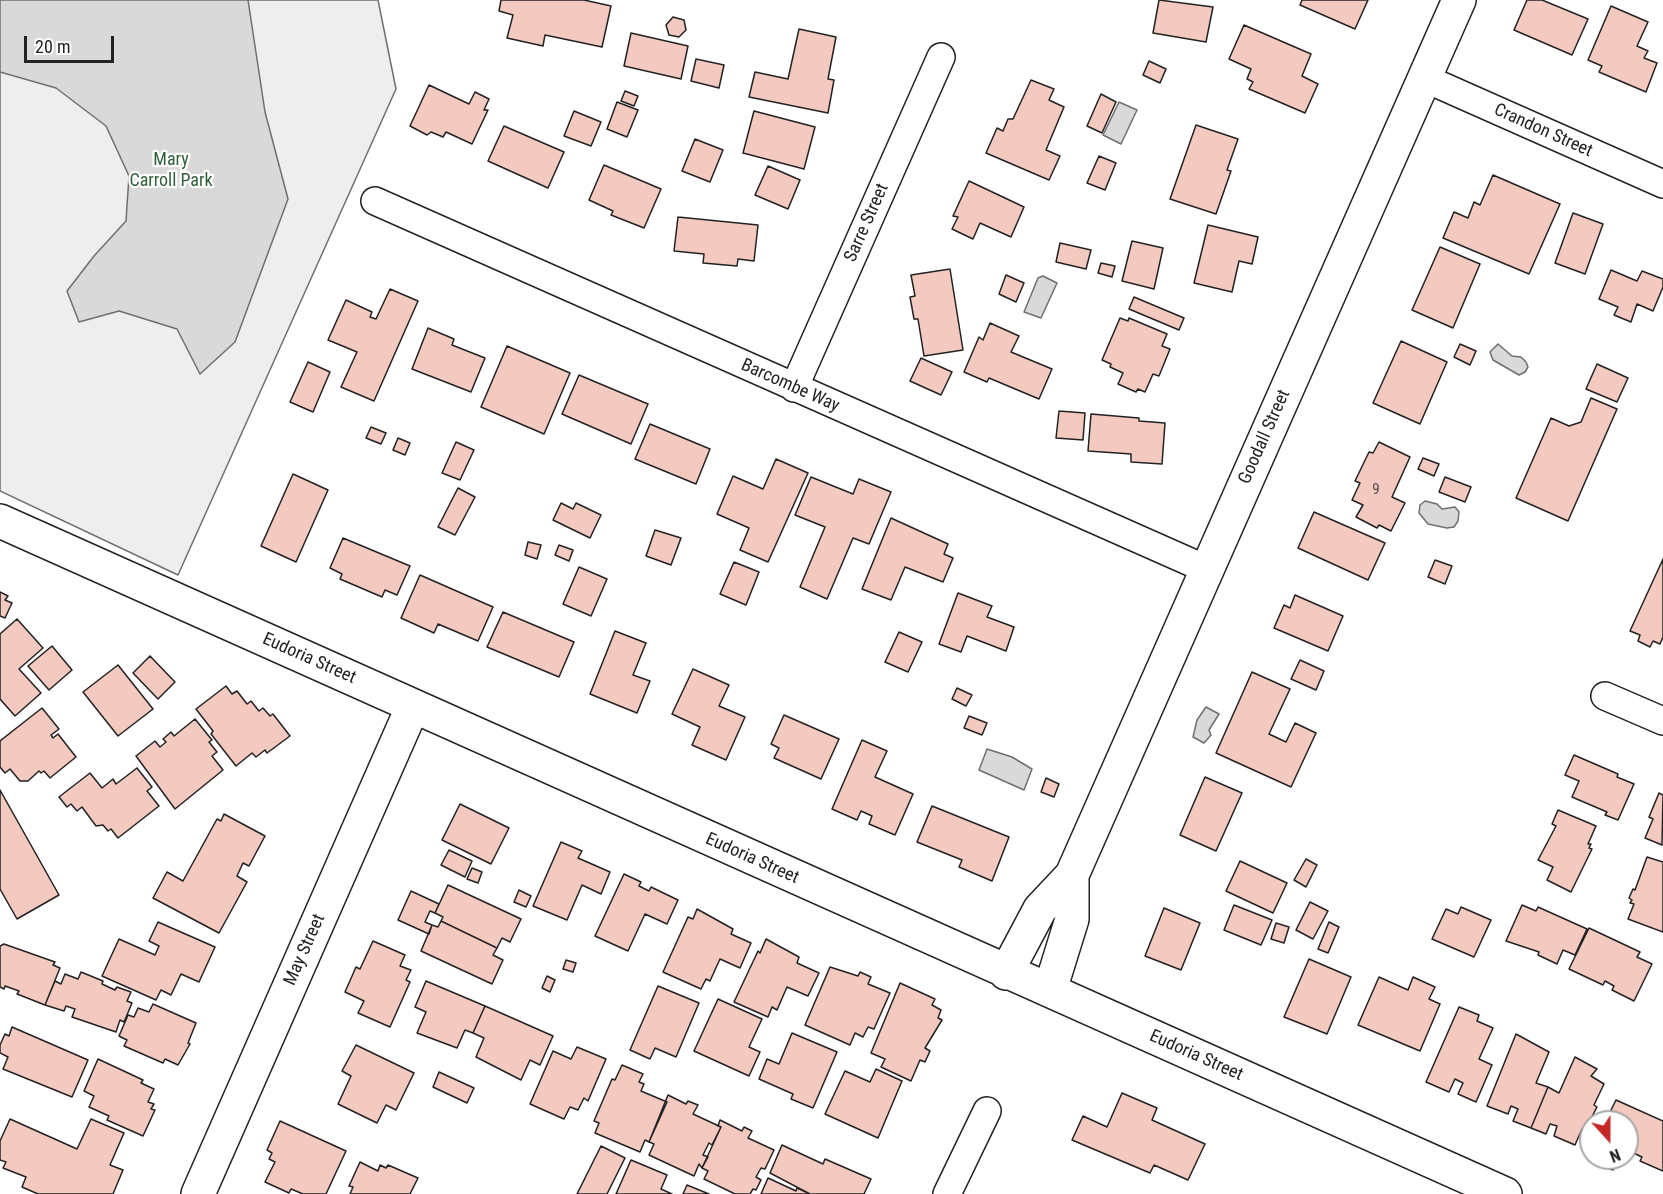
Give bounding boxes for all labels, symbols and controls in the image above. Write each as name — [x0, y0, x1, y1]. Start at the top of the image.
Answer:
scale bar — [27, 24, 117, 62]
text: 20 m — [35, 36, 70, 57]
street label: Crandon Street — [1490, 100, 1596, 162]
park label: Mary Carroll Park — [129, 149, 213, 192]
street label: Sarre Street — [840, 180, 894, 266]
street label: Barcombe Way — [737, 355, 843, 417]
street label: Goodall Street — [1235, 387, 1295, 487]
house number: 9 — [1372, 481, 1380, 499]
street label: Eudoria Street — [259, 629, 359, 689]
street label: Eudoria Street — [702, 829, 802, 889]
street label: May Street — [280, 911, 330, 989]
street label: Eudoria Street — [1146, 1026, 1246, 1086]
north arrow — [1579, 1110, 1639, 1170]
text: N — [1607, 1145, 1623, 1166]

